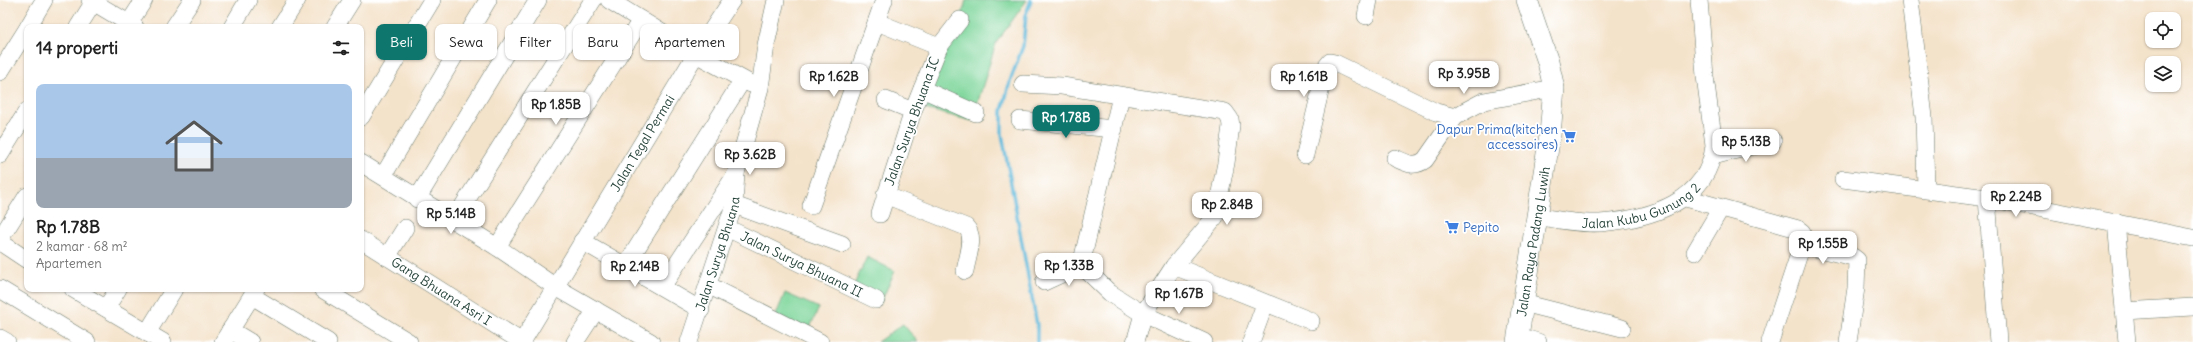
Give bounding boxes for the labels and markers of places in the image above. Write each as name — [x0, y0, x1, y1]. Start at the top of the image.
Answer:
pin: Rp 3.95B — [1423, 61, 1505, 95]
pin: Rp 1.62B — [793, 64, 875, 98]
pin: Rp 1.61B — [1263, 64, 1345, 98]
pin: Rp 1.85B — [515, 92, 597, 126]
pin: Rp 1.78B — [1025, 105, 1107, 139]
place label: Dapur Prima(kitchen accessoires) — [1437, 121, 1558, 153]
supermarket icon: Dapur Prima(kitchen accessoires) — [1561, 128, 1577, 144]
pin: Rp 5.13B — [1705, 129, 1787, 163]
pin: Rp 3.62B — [709, 142, 791, 176]
pin: Rp 2.24B — [1975, 184, 2057, 218]
pin: Rp 2.84B — [1186, 192, 1268, 226]
pin: Rp 5.14B — [410, 201, 492, 235]
supermarket icon: Pepito — [1444, 219, 1460, 235]
place label: Pepito — [1463, 219, 1499, 236]
pin: Rp 1.55B — [1782, 231, 1864, 265]
pin: Rp 1.33B — [1028, 253, 1110, 287]
pin: Rp 2.14B — [594, 254, 676, 288]
pin: Rp 1.67B — [1138, 281, 1220, 315]

